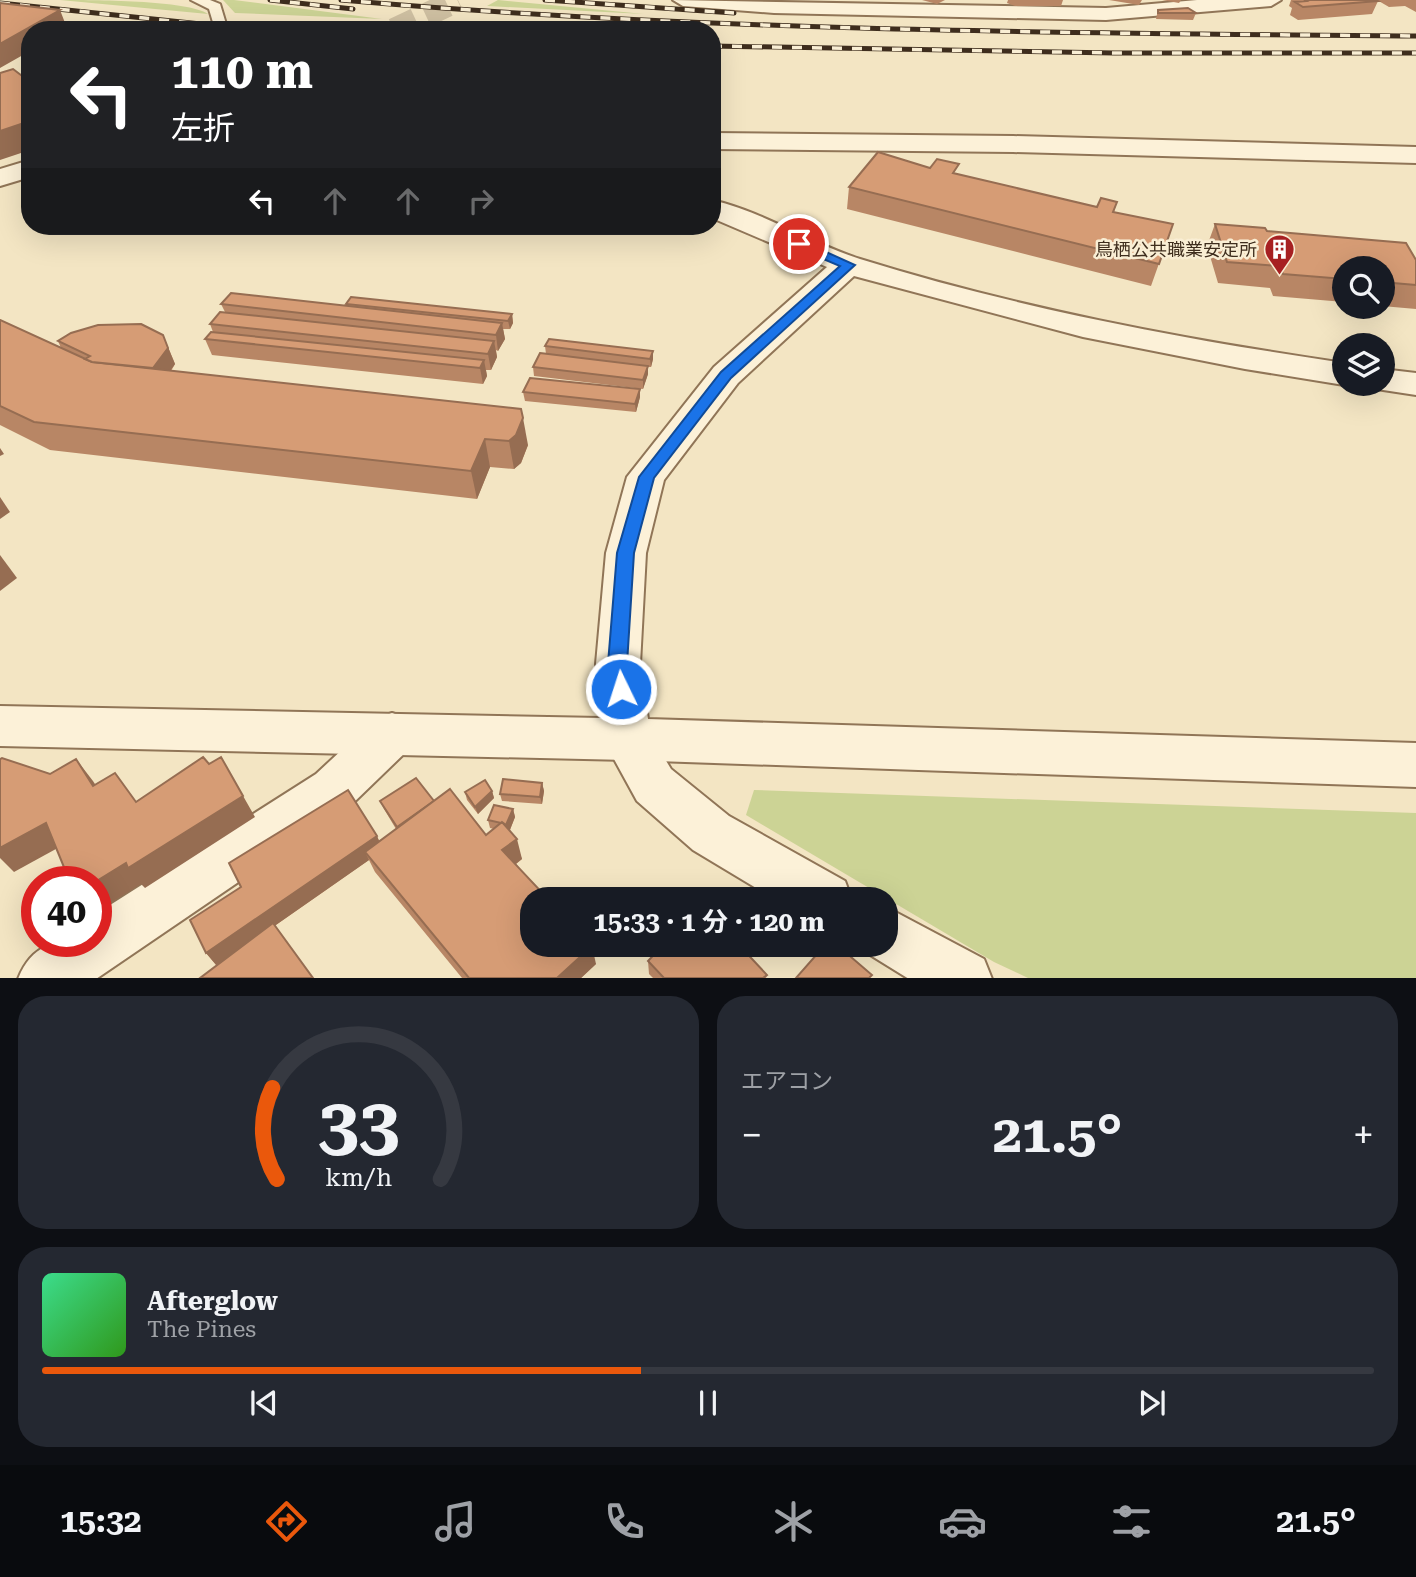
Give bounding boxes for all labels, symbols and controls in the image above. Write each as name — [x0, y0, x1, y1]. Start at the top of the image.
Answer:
text: 110 m — [171, 43, 313, 100]
icon: left — [56, 49, 147, 140]
text: 左折 — [171, 109, 235, 147]
icon: left — [243, 182, 281, 220]
icon: ahead — [316, 182, 354, 220]
icon: ahead — [389, 182, 427, 220]
icon: right — [462, 182, 500, 220]
pin — [769, 214, 829, 274]
icon: arrive — [780, 225, 818, 263]
building icon: 鳥栖公共職業安定所 — [1263, 232, 1297, 276]
place label: 鳥栖公共職業安定所 — [1095, 239, 1257, 260]
map controls — [1332, 256, 1395, 396]
button: search — [1332, 256, 1395, 319]
button: layers — [1332, 333, 1395, 396]
position arrow — [584, 652, 658, 726]
speed limit sign: 40 — [21, 866, 112, 957]
text: 15:33 · 1 分 · 120 m — [593, 907, 825, 937]
text: エアコン — [741, 1068, 833, 1095]
text: 33 — [318, 1082, 399, 1167]
text: 21.5° — [993, 1104, 1122, 1165]
text: − — [741, 1113, 762, 1157]
text: + — [1353, 1113, 1374, 1157]
text: km/h — [325, 1162, 392, 1191]
text: Afterglow — [147, 1286, 278, 1316]
text: The Pines — [147, 1316, 256, 1343]
icon: previous — [245, 1384, 283, 1422]
icon: pause — [689, 1384, 727, 1422]
icon: next — [1133, 1384, 1171, 1422]
icon: directions — [262, 1497, 311, 1546]
icon: music — [431, 1497, 480, 1546]
icon: phone — [600, 1497, 649, 1546]
icon: climate — [769, 1497, 818, 1546]
icon: car — [938, 1497, 987, 1546]
icon: filters — [1107, 1497, 1156, 1546]
text: 15:32 — [60, 1502, 142, 1540]
text: 21.5° — [1276, 1502, 1356, 1540]

